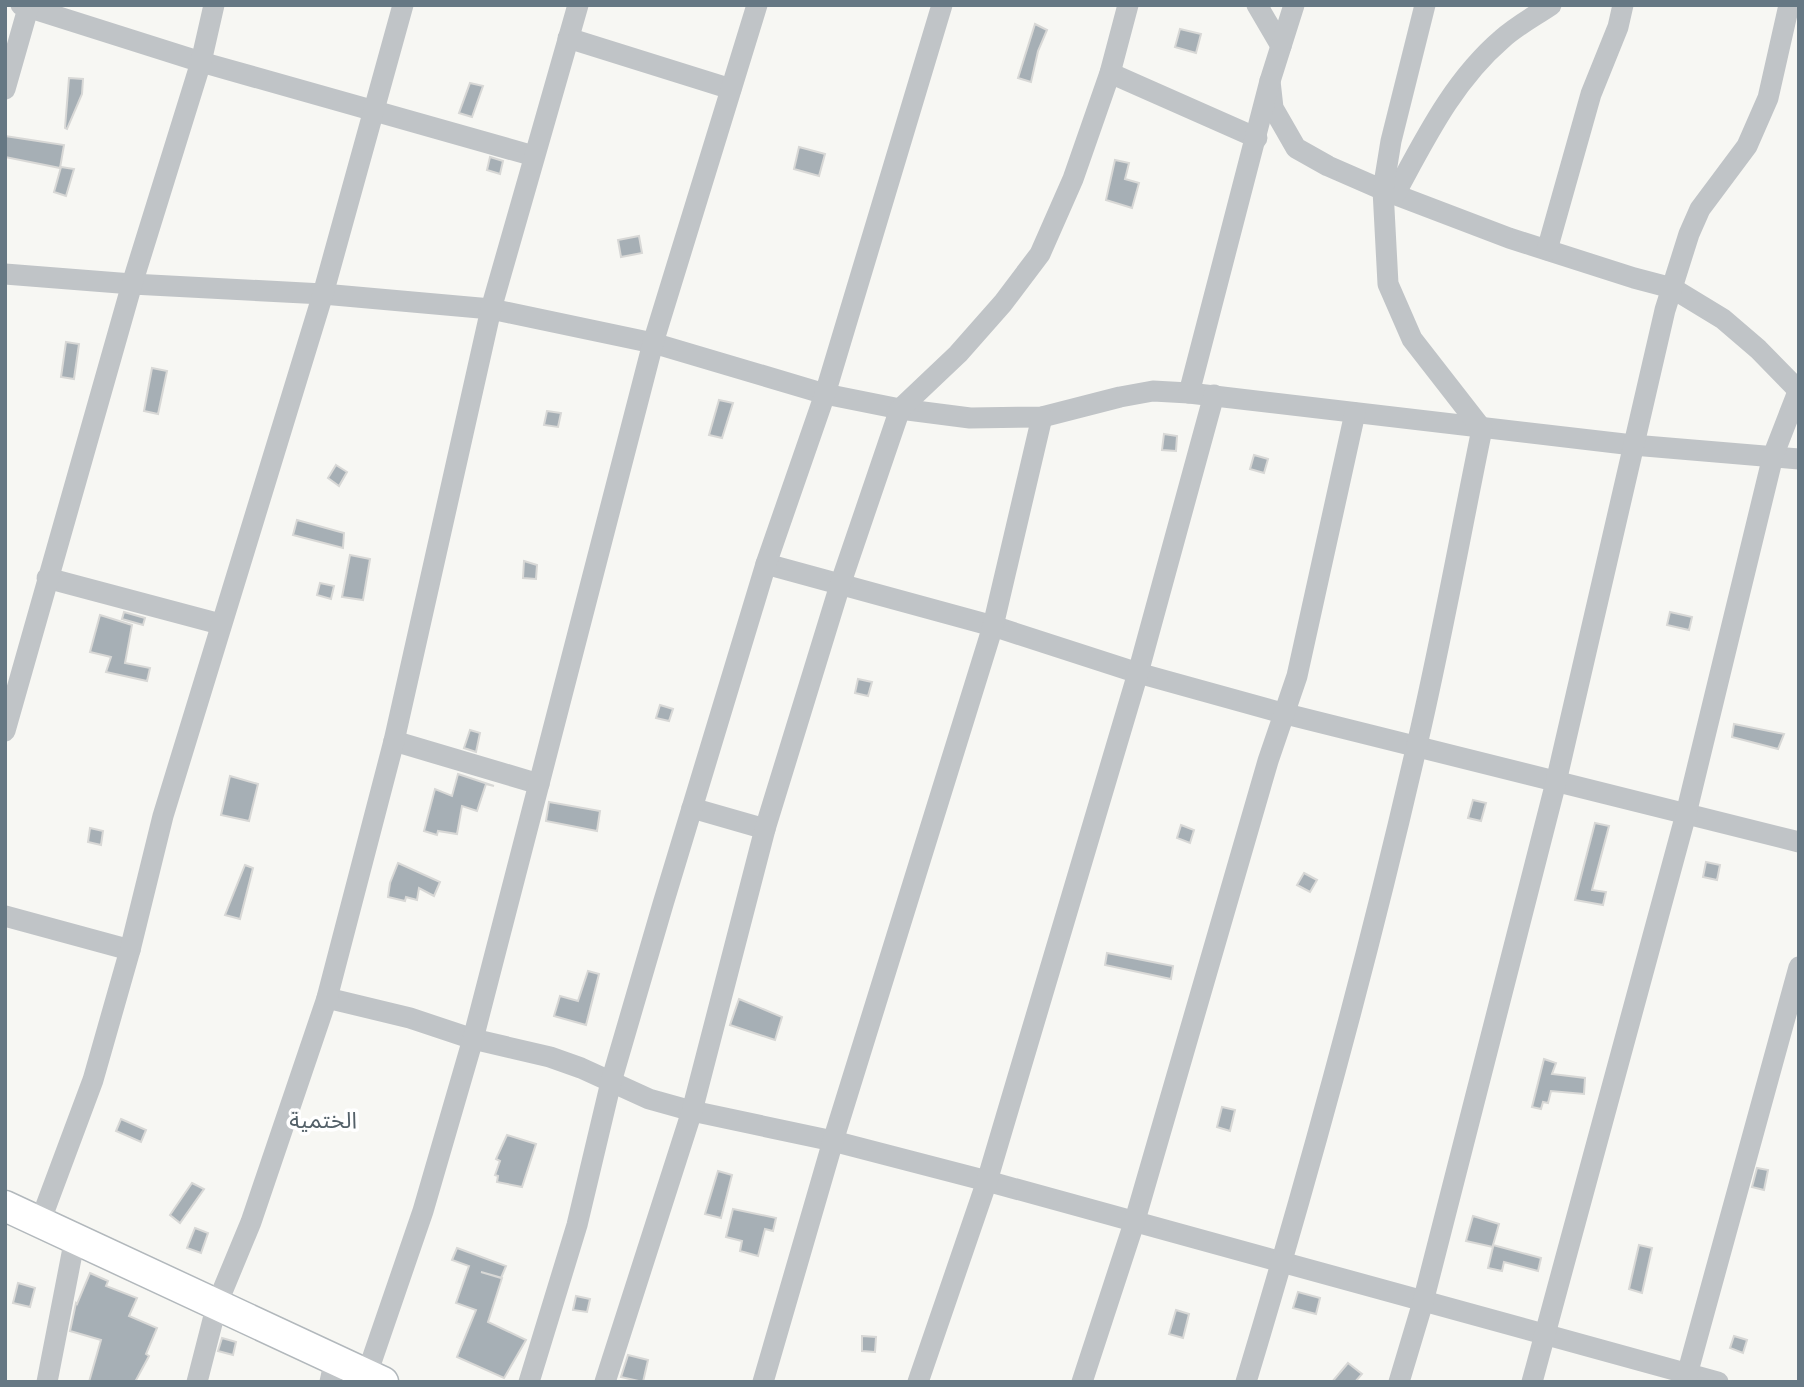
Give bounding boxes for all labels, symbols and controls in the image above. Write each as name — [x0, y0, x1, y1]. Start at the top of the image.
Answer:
district label: الختمية — [289, 1103, 357, 1135]

